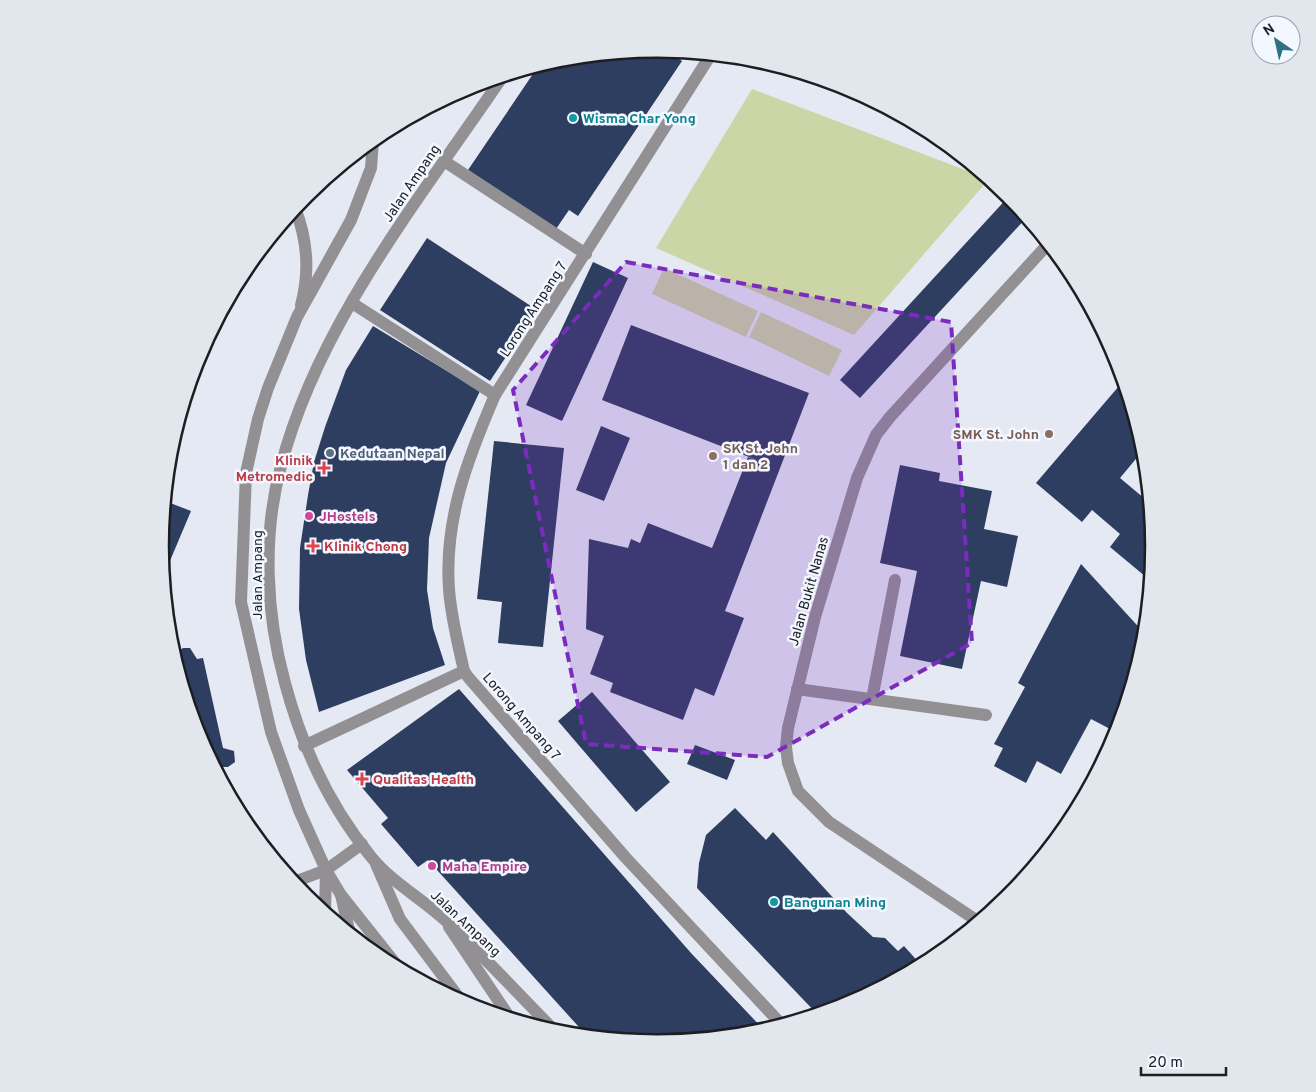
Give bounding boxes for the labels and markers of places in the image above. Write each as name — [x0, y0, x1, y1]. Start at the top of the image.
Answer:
place label: Wisma Char Yong — [583, 111, 696, 128]
marker: Wisma Char Yong — [567, 112, 579, 124]
place label: SMK St. John — [953, 427, 1039, 444]
marker: SMK St. John — [1043, 428, 1055, 440]
place label: SK St. John 1 dan 2 — [723, 441, 798, 474]
place label: Kedutaan Nepal — [340, 446, 445, 463]
marker: Kedutaan Nepal — [324, 447, 336, 459]
marker: SK St. John 1 dan 2 — [707, 450, 719, 462]
place label: Klinik Metromedic — [236, 453, 313, 486]
marker: Klinik Metromedic — [317, 461, 331, 475]
place label: JHostels — [319, 509, 376, 526]
marker: JHostels — [303, 510, 315, 522]
marker: Klinik Chong — [306, 539, 320, 553]
place label: Klinik Chong — [324, 539, 407, 556]
marker: Qualitas Health — [355, 772, 369, 786]
place label: Qualitas Health — [373, 772, 474, 789]
place label: Maha Empire — [442, 859, 527, 876]
marker: Maha Empire — [426, 860, 438, 872]
place label: Bangunan Ming — [784, 895, 886, 912]
marker: Bangunan Ming — [768, 896, 780, 908]

